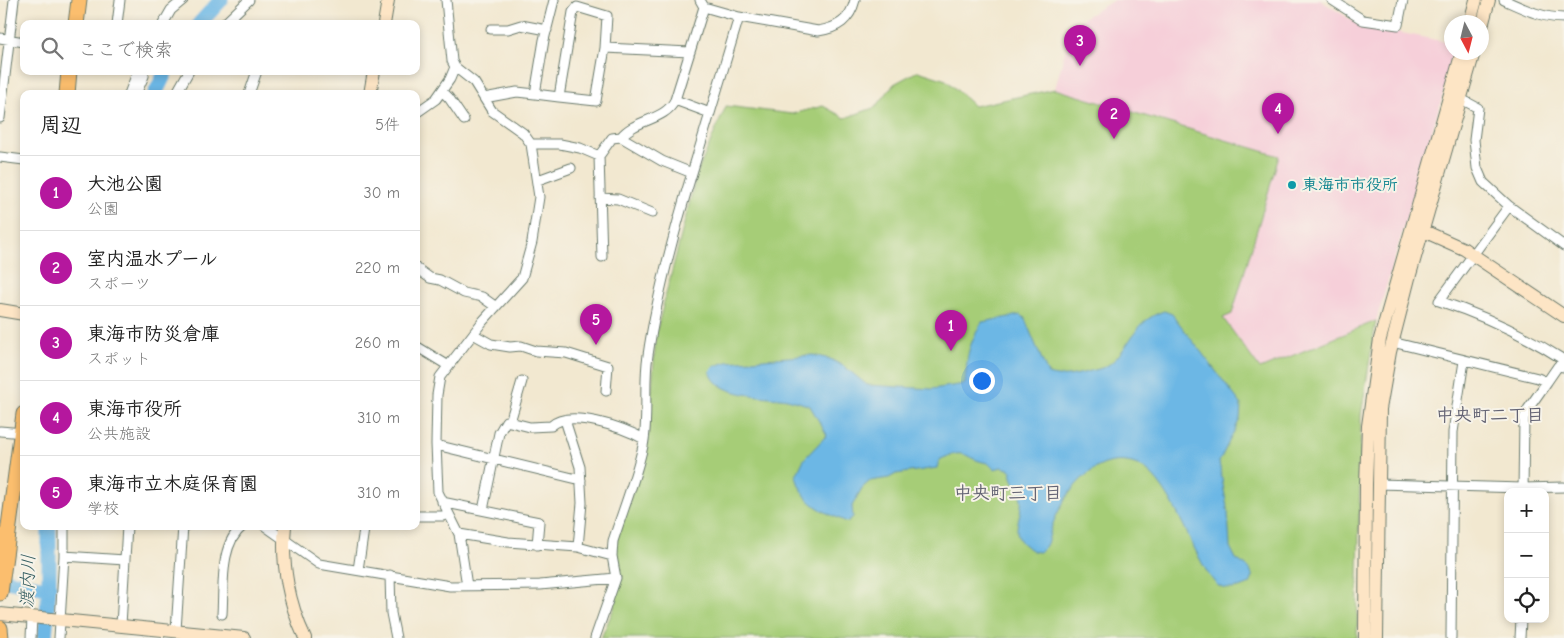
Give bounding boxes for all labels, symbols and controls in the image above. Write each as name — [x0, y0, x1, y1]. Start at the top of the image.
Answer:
north arrow — [1444, 15, 1489, 60]
search box — [20, 20, 420, 75]
pin: 3 — [1064, 25, 1096, 66]
icon: search — [38, 34, 66, 62]
text: ここで検索 — [78, 39, 173, 61]
pin: 4 — [1262, 93, 1294, 134]
pin: 2 — [1098, 98, 1130, 139]
text: 周辺 — [40, 113, 82, 137]
text: 5件 — [375, 116, 400, 134]
text: 大池公園 — [87, 173, 163, 195]
place label: 東海市市役所 — [1302, 176, 1398, 194]
marker: 東海市市役所 — [1286, 179, 1298, 191]
text: 1 — [53, 184, 59, 202]
text: 30 m — [364, 184, 400, 202]
text: 公園 — [87, 200, 119, 218]
text: 室内温水プール — [87, 248, 218, 270]
text: 2 — [52, 259, 60, 277]
text: 220 m — [355, 259, 400, 277]
text: スポーツ — [87, 275, 151, 293]
pin: 5 — [580, 304, 612, 345]
pin: 1 — [935, 310, 967, 351]
text: 東海市防災倉庫 — [87, 323, 220, 345]
text: 3 — [52, 334, 60, 352]
text: 260 m — [355, 334, 400, 352]
text: スポット — [87, 350, 151, 368]
your location — [969, 368, 995, 394]
text: 東海市役所 — [87, 398, 182, 420]
district label: 中央町二丁目 — [1436, 405, 1544, 426]
text: 4 — [52, 409, 60, 427]
text: 310 m — [357, 409, 400, 427]
text: 公共施設 — [87, 425, 151, 443]
text: 東海市立木庭保育園 — [87, 473, 258, 495]
district label: 中央町三丁目 — [954, 483, 1062, 504]
text: 5 — [52, 484, 60, 502]
text: 310 m — [357, 484, 400, 502]
map controls — [1504, 488, 1549, 623]
button: + — [1504, 488, 1549, 533]
text: 学校 — [87, 500, 119, 518]
button: − — [1504, 533, 1549, 578]
water label: 渡内川 — [17, 554, 39, 608]
button: locate — [1504, 578, 1549, 623]

